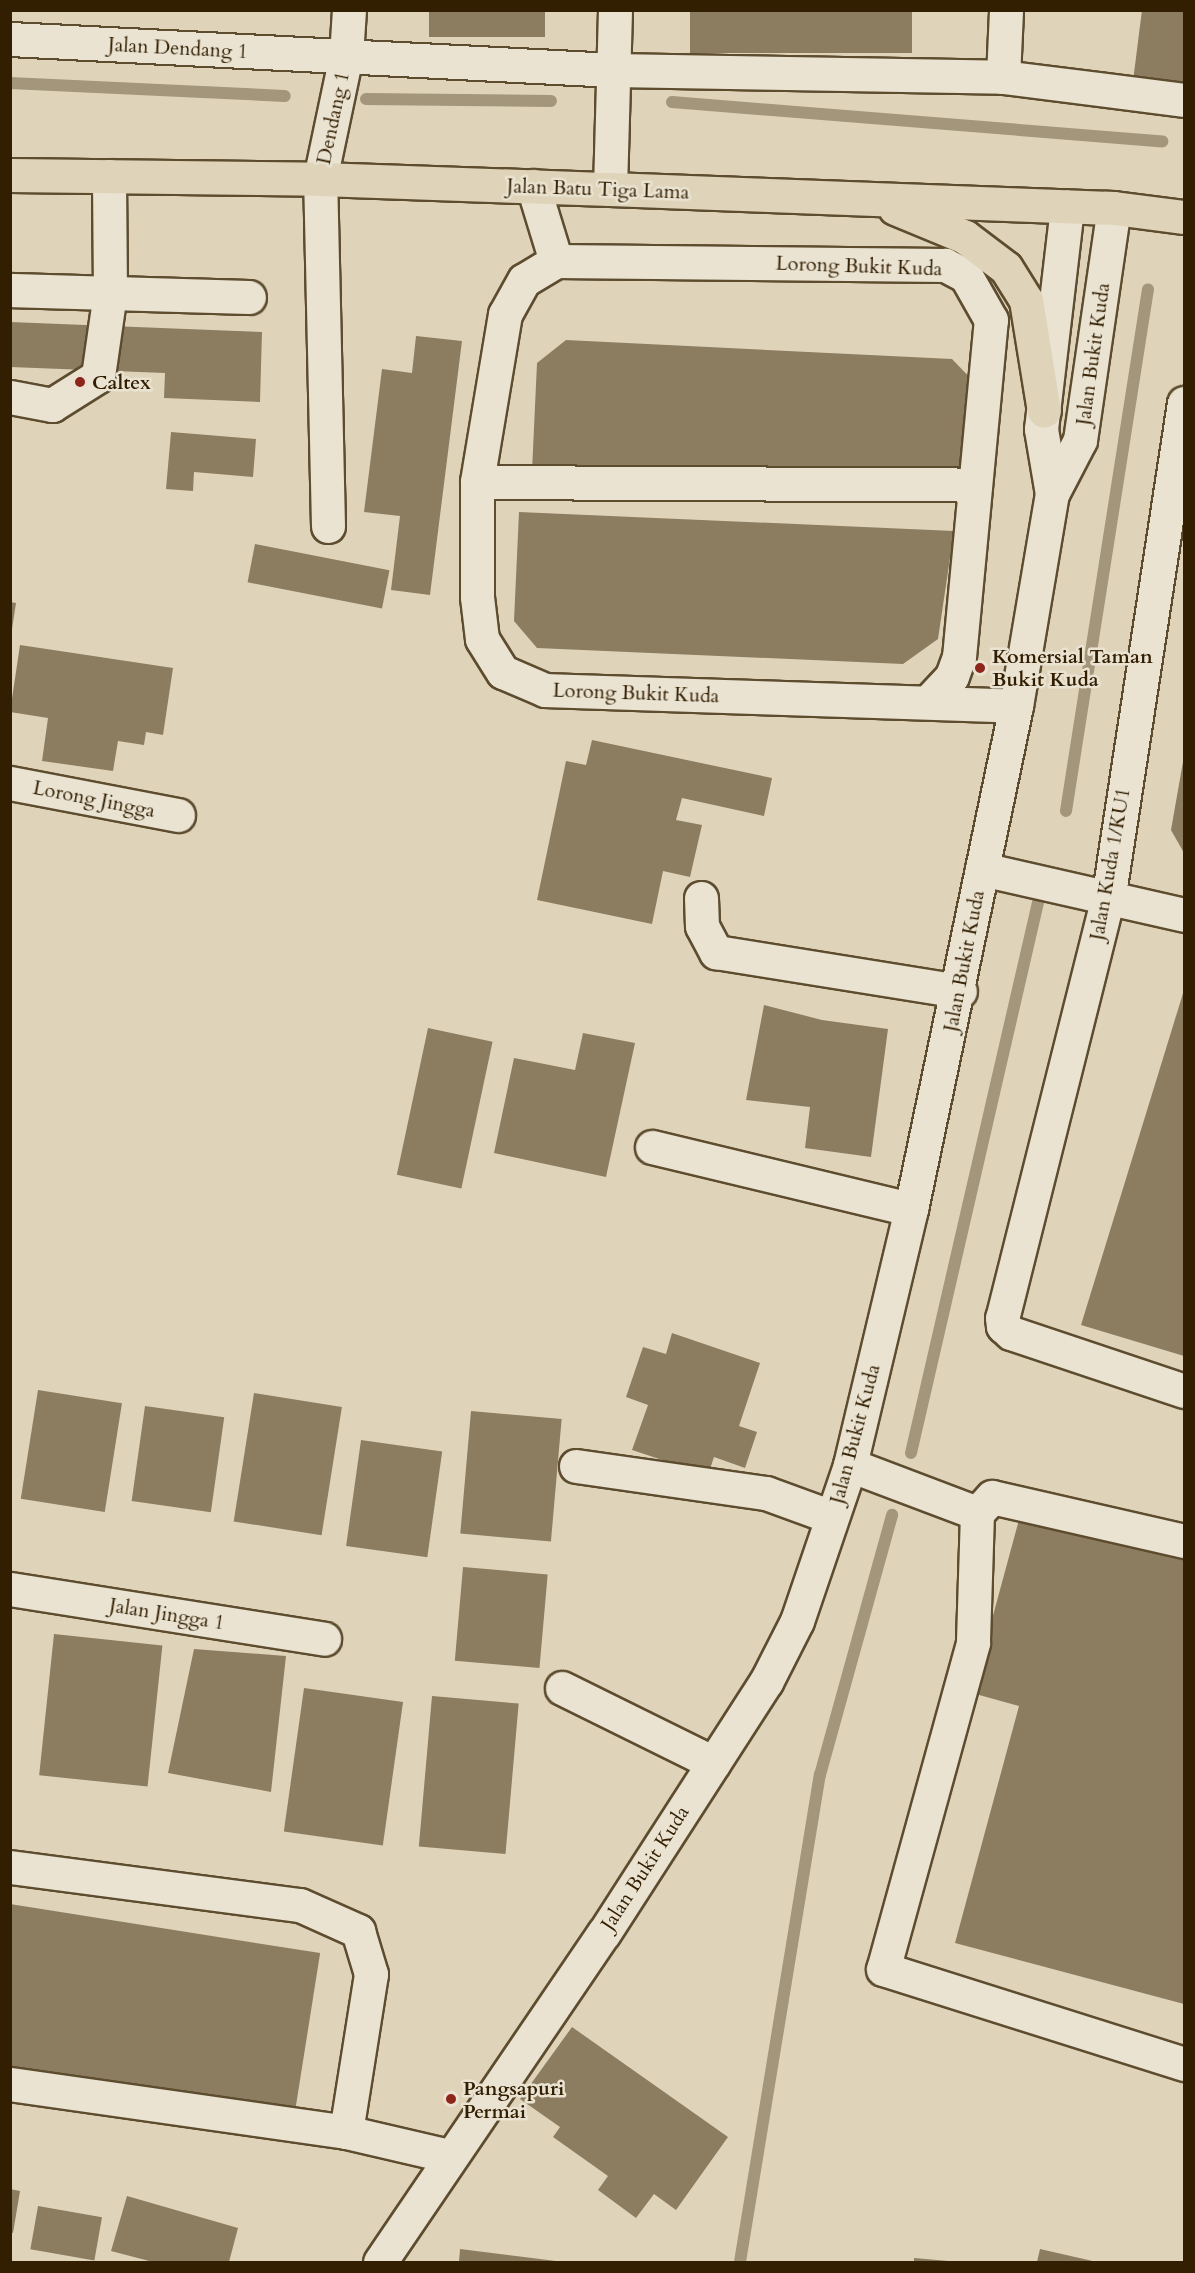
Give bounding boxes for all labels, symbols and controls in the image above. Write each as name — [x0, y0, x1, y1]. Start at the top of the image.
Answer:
street label: Jalan Dendang 1 — [107, 32, 249, 64]
street label: Dendang 1 — [311, 69, 355, 167]
street label: Jalan Batu Tiga Lama — [506, 174, 690, 204]
street label: Lorong Bukit Kuda — [775, 251, 943, 281]
street label: Jalan Bukit Kuda — [1071, 281, 1115, 427]
place label: Caltex — [92, 370, 151, 394]
marker: Caltex — [73, 375, 87, 389]
place label: Komersial Taman Bukit Kuda — [992, 644, 1153, 691]
marker: Komersial Taman Bukit Kuda — [973, 661, 987, 675]
street label: Lorong Bukit Kuda — [552, 678, 720, 708]
street label: Lorong Jingga — [31, 775, 157, 823]
street label: Jalan Kuda 1/KU1 — [1085, 786, 1135, 942]
street label: Jalan Bukit Kuda — [939, 888, 989, 1034]
street label: Jalan Bukit Kuda — [825, 1362, 885, 1506]
street label: Jalan Jingga 1 — [108, 1593, 226, 1635]
street label: Jalan Bukit Kuda — [596, 1801, 694, 1935]
place label: Pangsapuri Permai — [463, 2076, 564, 2123]
marker: Pangsapuri Permai — [444, 2092, 458, 2106]

